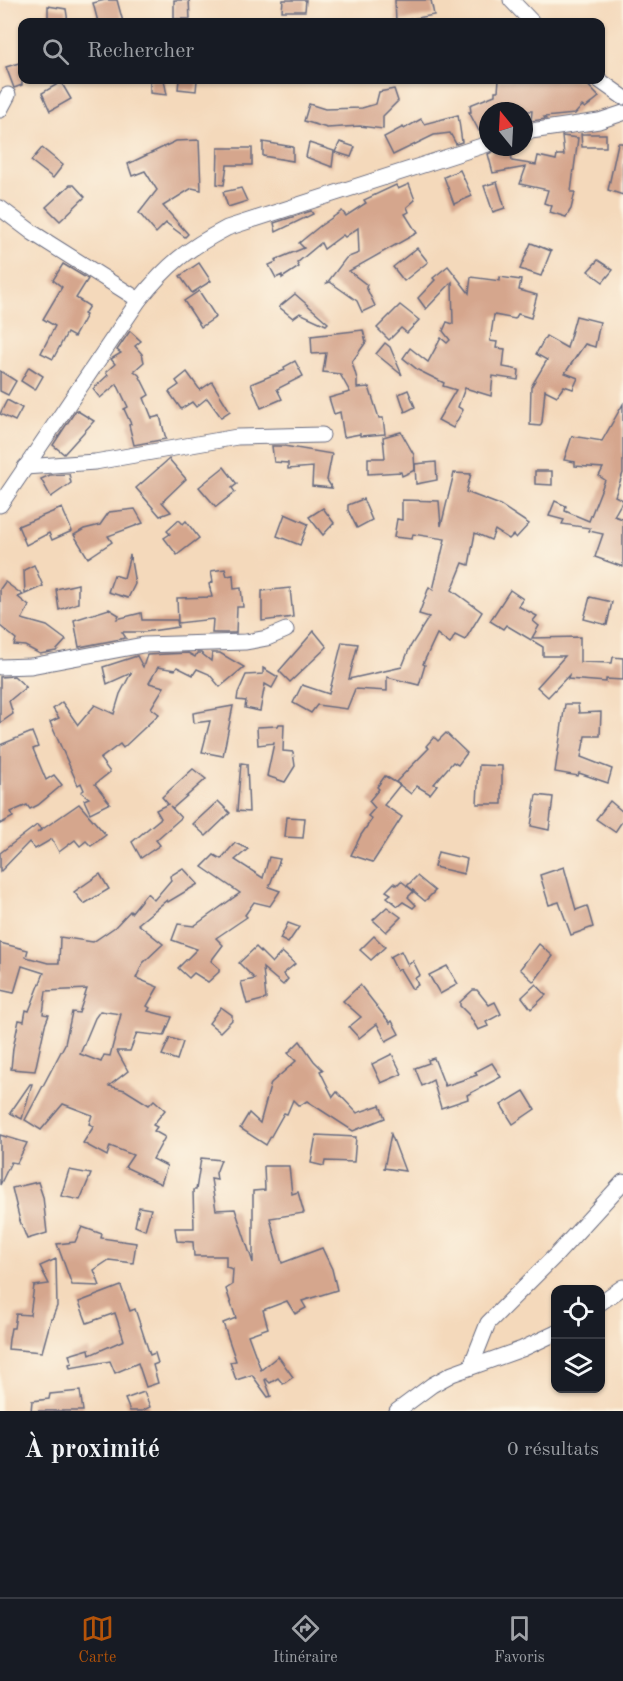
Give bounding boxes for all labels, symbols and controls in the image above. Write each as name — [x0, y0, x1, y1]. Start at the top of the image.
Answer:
search box — [18, 18, 605, 84]
icon: search — [39, 35, 72, 68]
text: Rechercher — [87, 40, 194, 62]
north arrow — [479, 102, 533, 156]
map controls — [551, 1285, 605, 1393]
button: locate — [551, 1285, 605, 1339]
button: layers — [551, 1339, 605, 1393]
text: À proximité — [24, 1437, 160, 1463]
text: 0 résultats — [507, 1440, 599, 1460]
tab: Carte — [78, 1612, 116, 1668]
tab: Itinéraire — [273, 1612, 338, 1668]
tab: Favoris — [494, 1612, 545, 1668]

